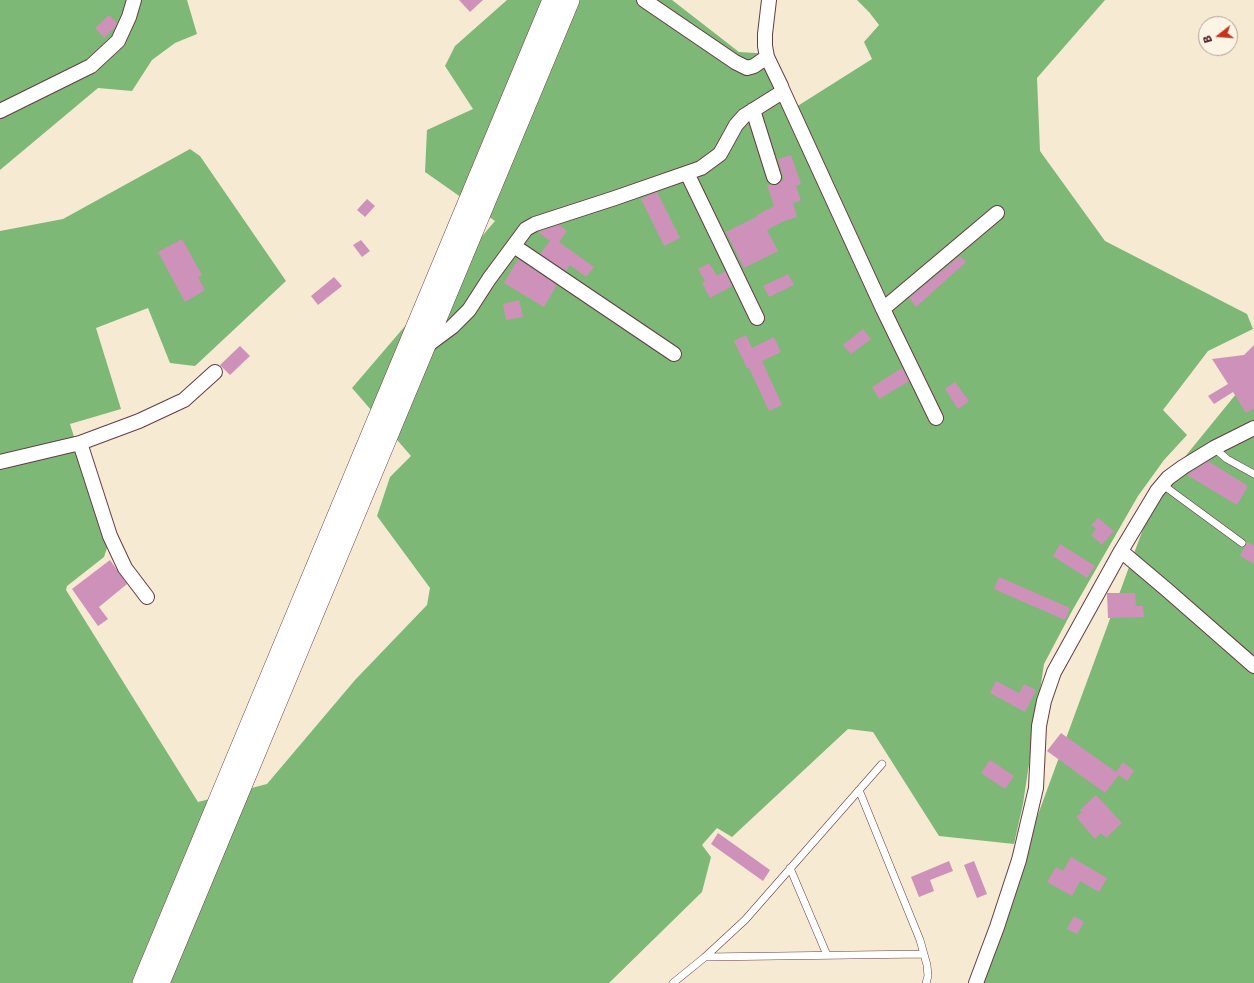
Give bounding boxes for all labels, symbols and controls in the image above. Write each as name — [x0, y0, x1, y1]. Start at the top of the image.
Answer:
north arrow — [1198, 16, 1238, 56]
text: B — [1198, 33, 1216, 45]

